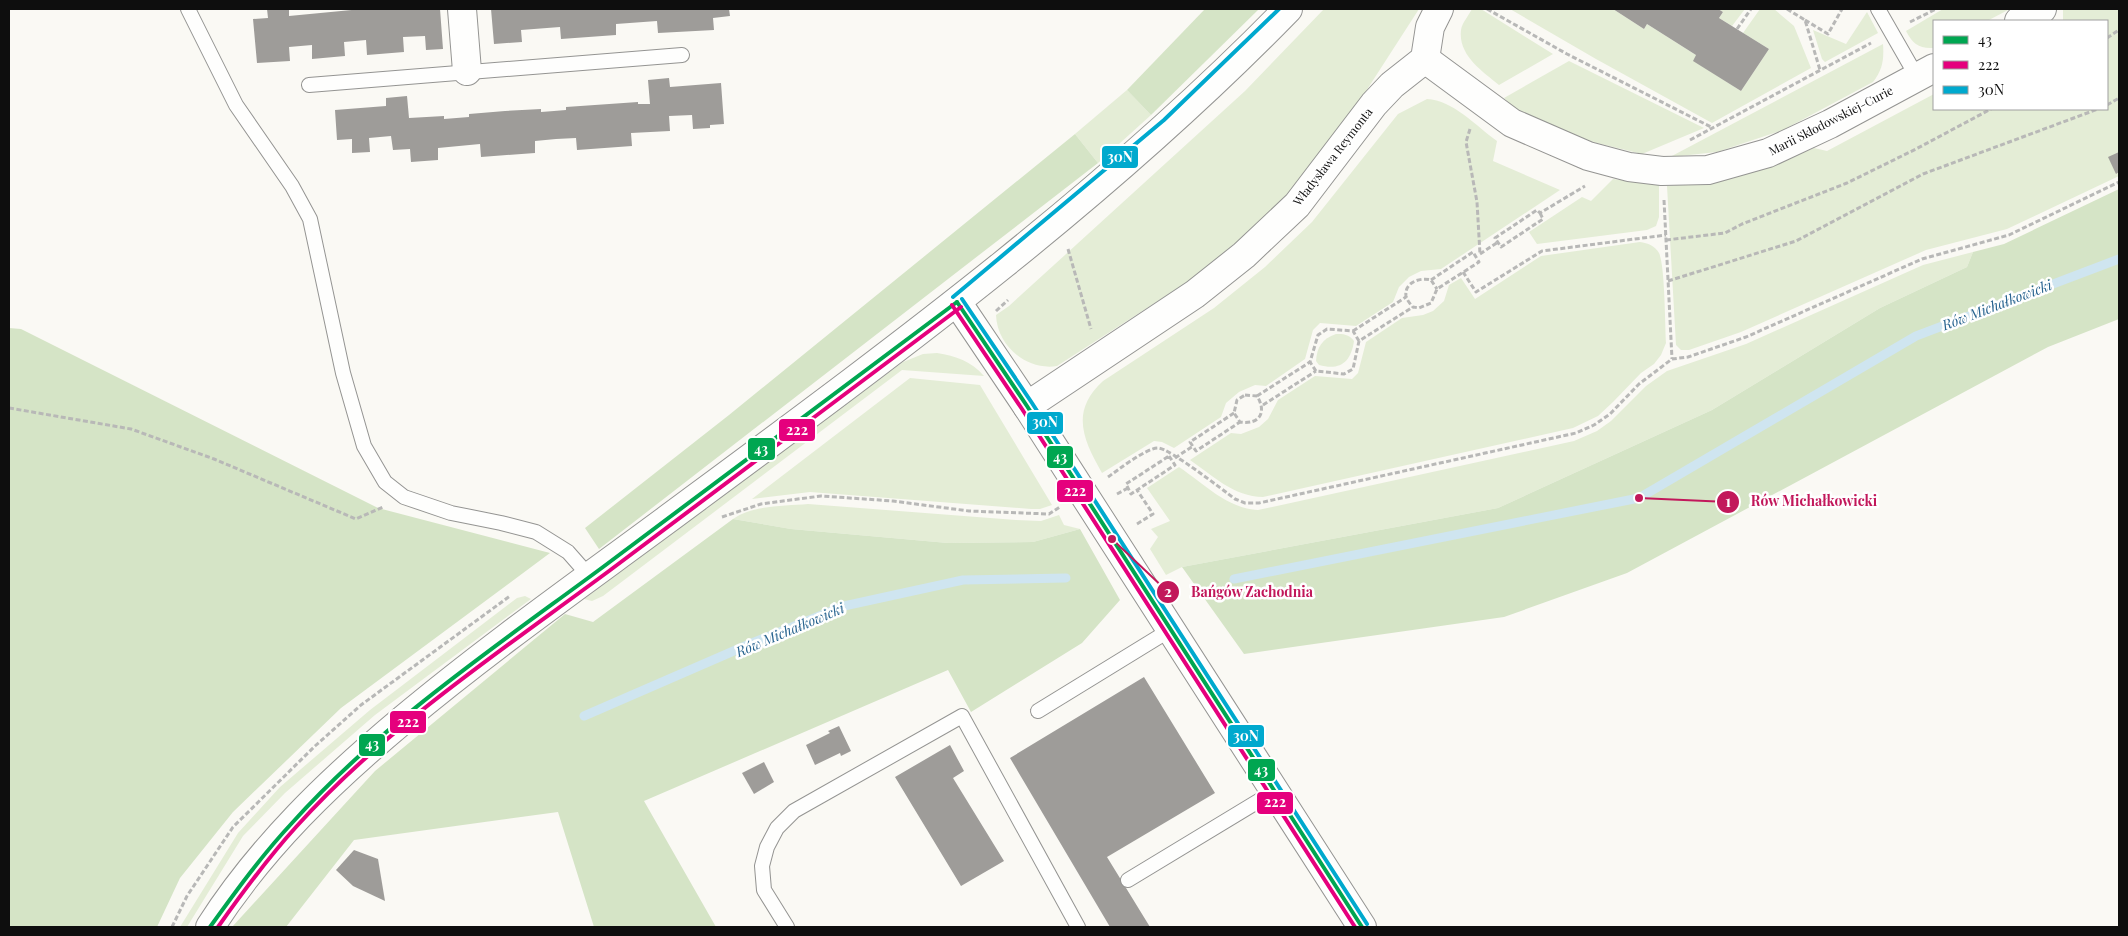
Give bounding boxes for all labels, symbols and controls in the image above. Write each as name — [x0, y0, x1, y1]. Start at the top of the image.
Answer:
legend — [1933, 20, 2108, 110]
text: 43 — [1978, 29, 1992, 49]
text: 222 — [1978, 54, 2000, 74]
text: 30N — [1978, 79, 2005, 99]
street label: Marii Skłodowskiej-Curie — [1765, 82, 1896, 159]
street label: Władysława Reymonta — [1288, 104, 1376, 209]
line badge: 30N — [1101, 145, 1139, 169]
text: 30N — [1107, 147, 1133, 166]
water label: Rów Michałkowicki — [1938, 275, 2055, 335]
line badge: 30N — [1026, 411, 1064, 435]
text: 30N — [1032, 412, 1058, 431]
line badge: 222 — [778, 418, 816, 442]
text: 222 — [786, 420, 808, 439]
line badge: 43 — [747, 437, 776, 461]
text: 43 — [754, 439, 768, 458]
line badge: 43 — [1046, 445, 1074, 469]
text: 43 — [1053, 447, 1067, 466]
line badge: 222 — [1056, 479, 1094, 503]
text: 222 — [1064, 481, 1086, 500]
callout: Rów Michałkowicki — [1715, 487, 1887, 516]
text: 1 — [1725, 491, 1731, 511]
text: Rów Michałkowicki — [1751, 491, 1878, 510]
callout: Bańgów Zachodnia — [1155, 578, 1323, 607]
text: 2 — [1164, 581, 1172, 601]
text: Bańgów Zachodnia — [1191, 582, 1314, 601]
water label: Rów Michałkowicki — [732, 598, 848, 661]
line badge: 222 — [389, 710, 427, 734]
text: 222 — [397, 712, 419, 731]
line badge: 30N — [1227, 724, 1265, 748]
text: 30N — [1233, 726, 1259, 745]
line badge: 43 — [358, 733, 386, 757]
text: 43 — [365, 734, 379, 753]
line badge: 43 — [1247, 758, 1276, 782]
text: 43 — [1254, 760, 1268, 779]
line badge: 222 — [1256, 791, 1294, 815]
text: 222 — [1264, 792, 1286, 811]

